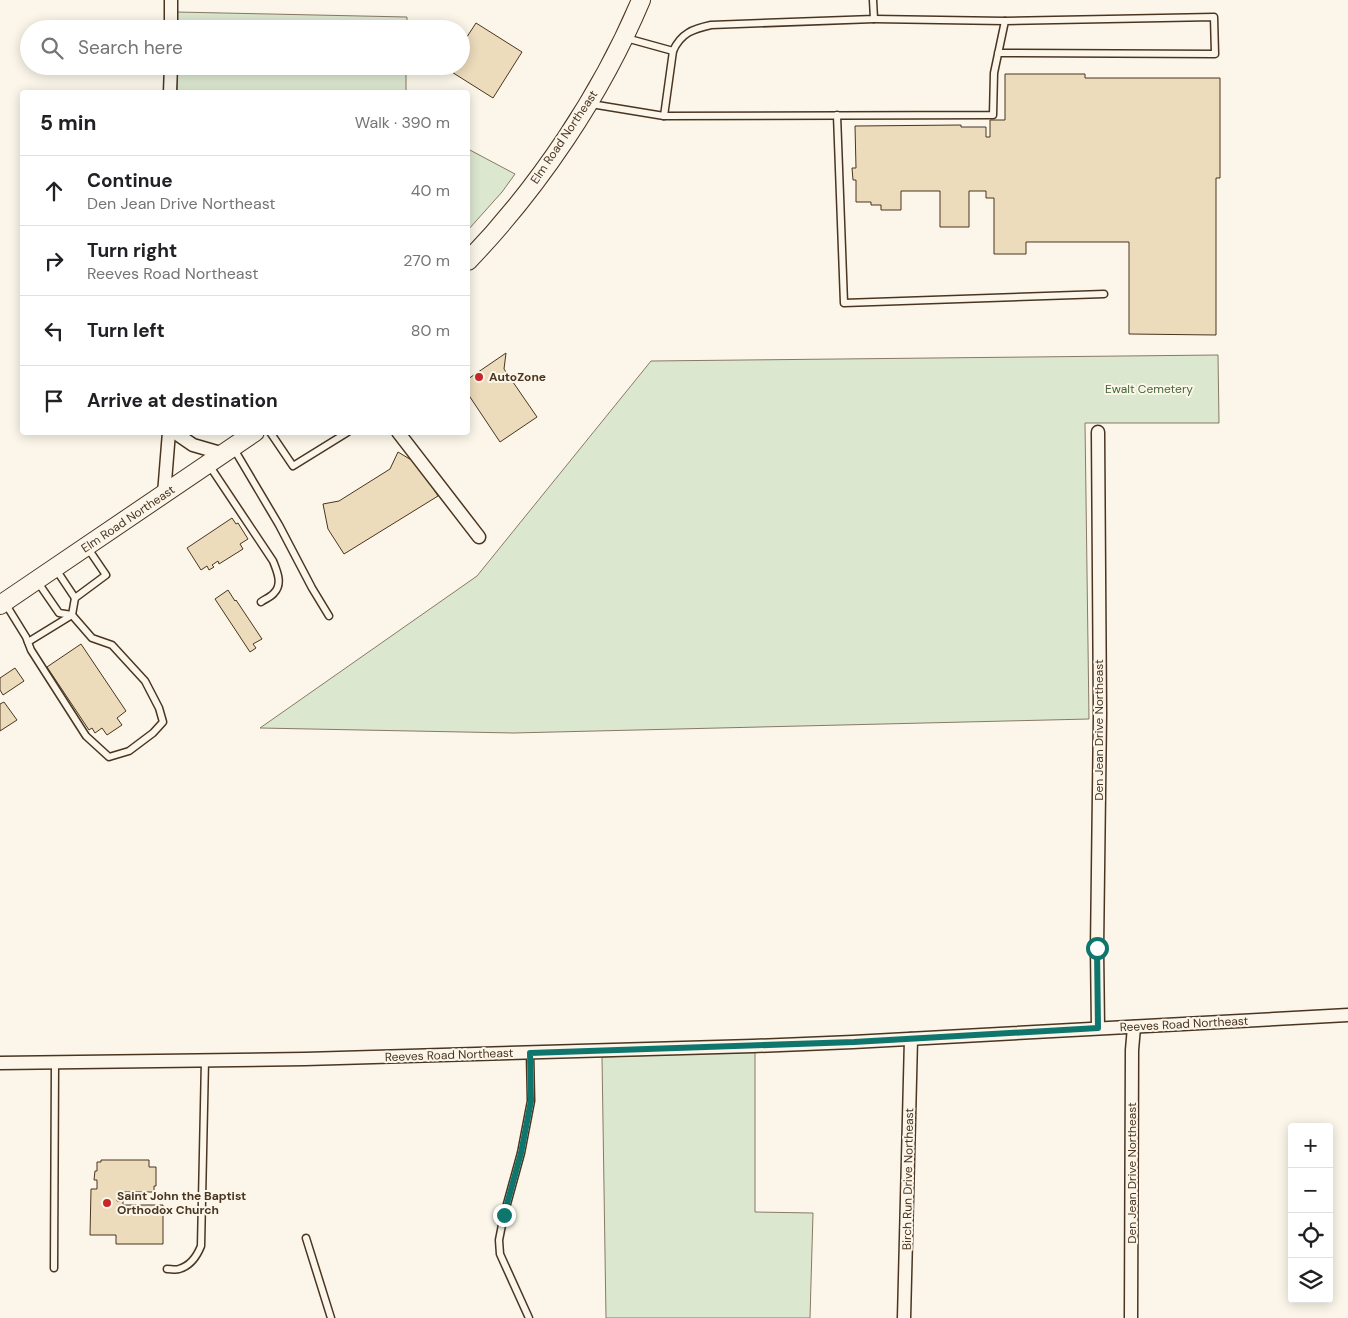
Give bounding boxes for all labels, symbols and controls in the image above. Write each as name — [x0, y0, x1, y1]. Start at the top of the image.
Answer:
search box — [20, 20, 470, 75]
icon: search — [38, 34, 66, 62]
text: Search here — [78, 35, 183, 60]
street label: Elm Road Northeast — [527, 87, 601, 187]
text: 5 min — [40, 109, 96, 137]
text: Walk · 390 m — [355, 112, 450, 133]
text: Continue — [87, 168, 173, 193]
icon: ahead — [40, 177, 68, 205]
text: 40 m — [411, 180, 450, 201]
text: Den Jean Drive Northeast — [87, 193, 276, 214]
text: Turn right — [87, 238, 177, 263]
icon: right — [40, 247, 68, 275]
text: 270 m — [403, 250, 450, 271]
text: Reeves Road Northeast — [87, 263, 258, 284]
icon: left — [40, 317, 68, 345]
text: Turn left — [87, 318, 165, 343]
text: 80 m — [411, 320, 450, 341]
place label: AutoZone — [489, 369, 546, 385]
marker: AutoZone — [473, 371, 485, 383]
park label: Ewalt Cemetery — [1105, 381, 1193, 397]
icon: arrive — [40, 387, 68, 415]
text: Arrive at destination — [87, 388, 278, 413]
street label: Elm Road Northeast — [78, 482, 178, 556]
street label: Den Jean Drive Northeast — [1091, 659, 1107, 801]
route start — [1086, 937, 1109, 960]
street label: Reeves Road Northeast — [1119, 1013, 1249, 1035]
street label: Reeves Road Northeast — [384, 1045, 514, 1065]
street label: Den Jean Drive Northeast — [1124, 1102, 1140, 1244]
street label: Birch Run Drive Northeast — [899, 1107, 917, 1250]
map controls — [1288, 1123, 1333, 1303]
button: + — [1288, 1123, 1333, 1168]
button: − — [1288, 1168, 1333, 1213]
place label: Saint John the Baptist Orthodox Church — [117, 1188, 246, 1218]
marker: Saint John the Baptist Orthodox Church — [101, 1197, 113, 1209]
route end — [493, 1204, 516, 1227]
button: locate — [1288, 1213, 1333, 1258]
button: layers — [1288, 1258, 1333, 1303]

